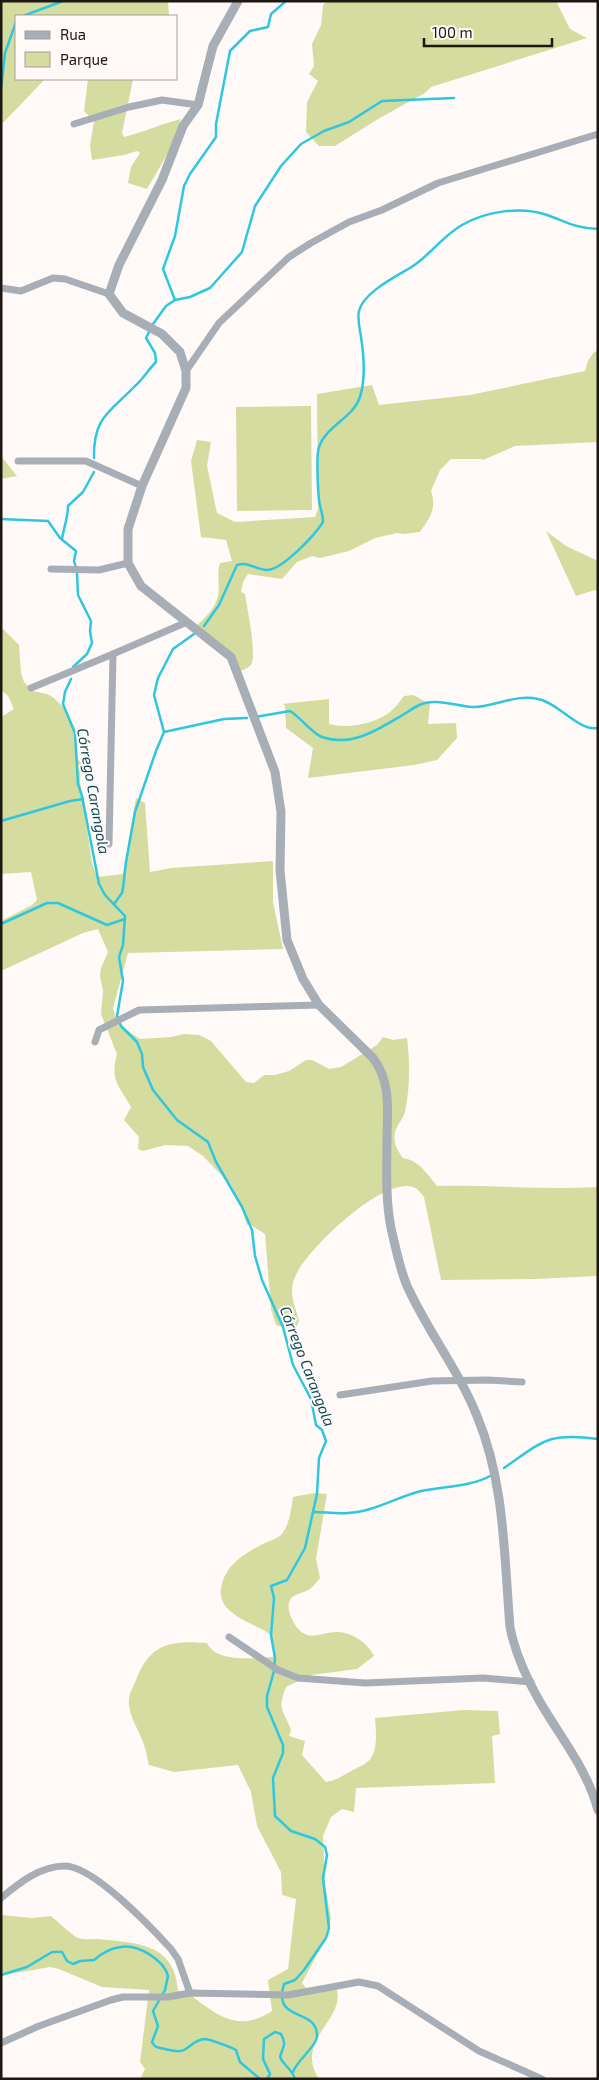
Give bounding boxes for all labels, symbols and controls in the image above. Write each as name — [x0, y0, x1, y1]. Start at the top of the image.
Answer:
legend — [15, 15, 178, 80]
scale bar — [424, 15, 552, 47]
text: 100 m — [432, 23, 473, 41]
text: Rua — [60, 25, 86, 43]
text: Parque — [60, 50, 108, 68]
water label: Córrego Carangola — [74, 727, 114, 855]
water label: Córrego Carangola — [277, 1303, 339, 1429]

